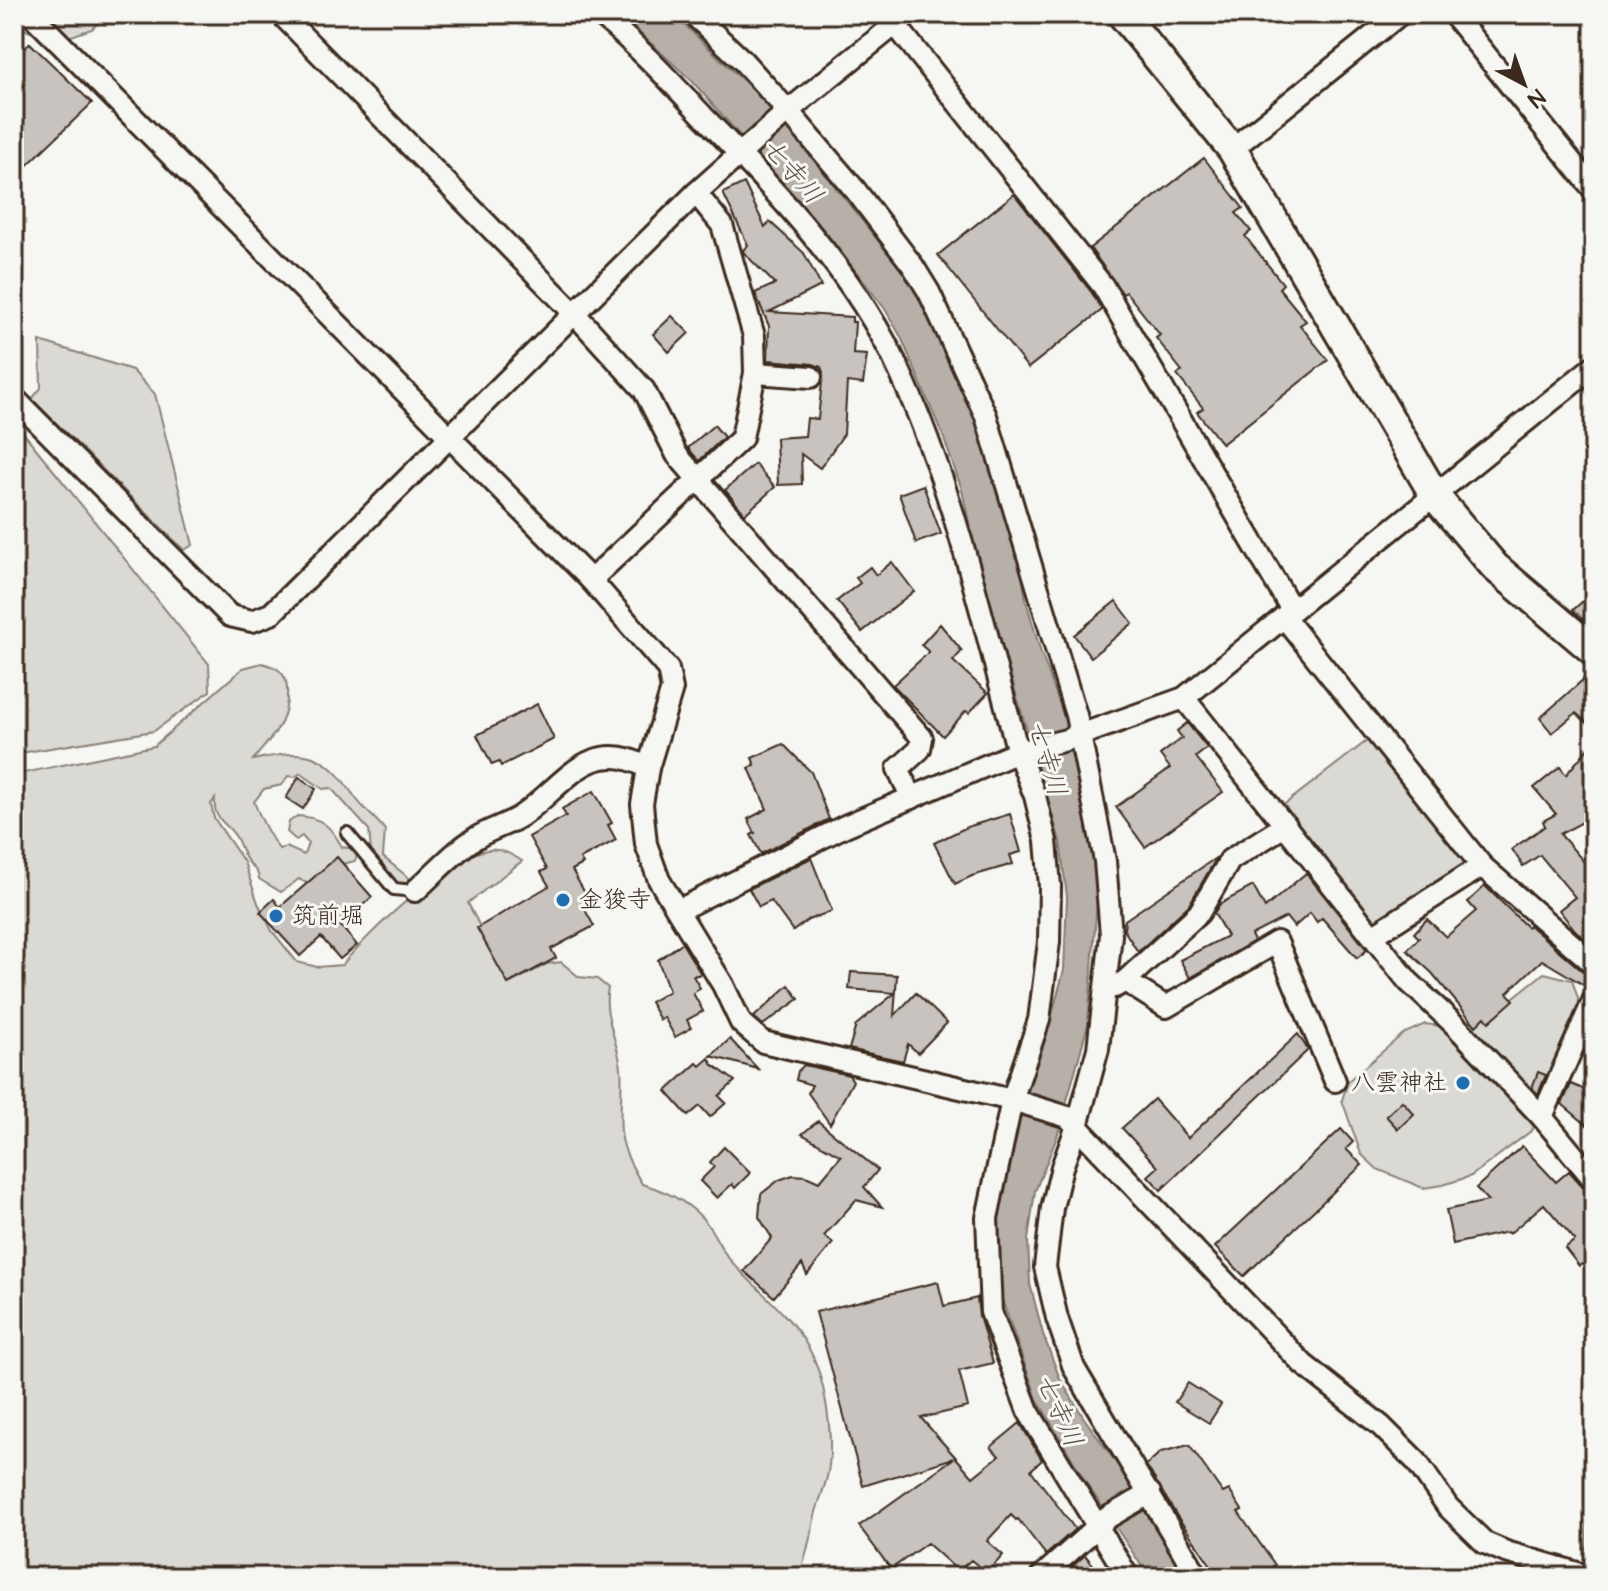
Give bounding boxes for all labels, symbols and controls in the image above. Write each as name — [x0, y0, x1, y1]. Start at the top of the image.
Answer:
north arrow — [1484, 44, 1564, 124]
text: N — [1521, 82, 1552, 114]
water label: 七寺川 — [753, 130, 831, 212]
water label: 七寺川 — [1019, 716, 1075, 800]
place label: 金狻寺 — [579, 883, 651, 917]
marker: 金狻寺 — [554, 891, 572, 909]
place label: 筑前堀 — [292, 899, 364, 933]
marker: 筑前堀 — [267, 907, 285, 925]
place label: 八雲神社 — [1351, 1066, 1447, 1100]
marker: 八雲神社 — [1454, 1074, 1472, 1092]
water label: 七寺川 — [1027, 1367, 1091, 1453]

